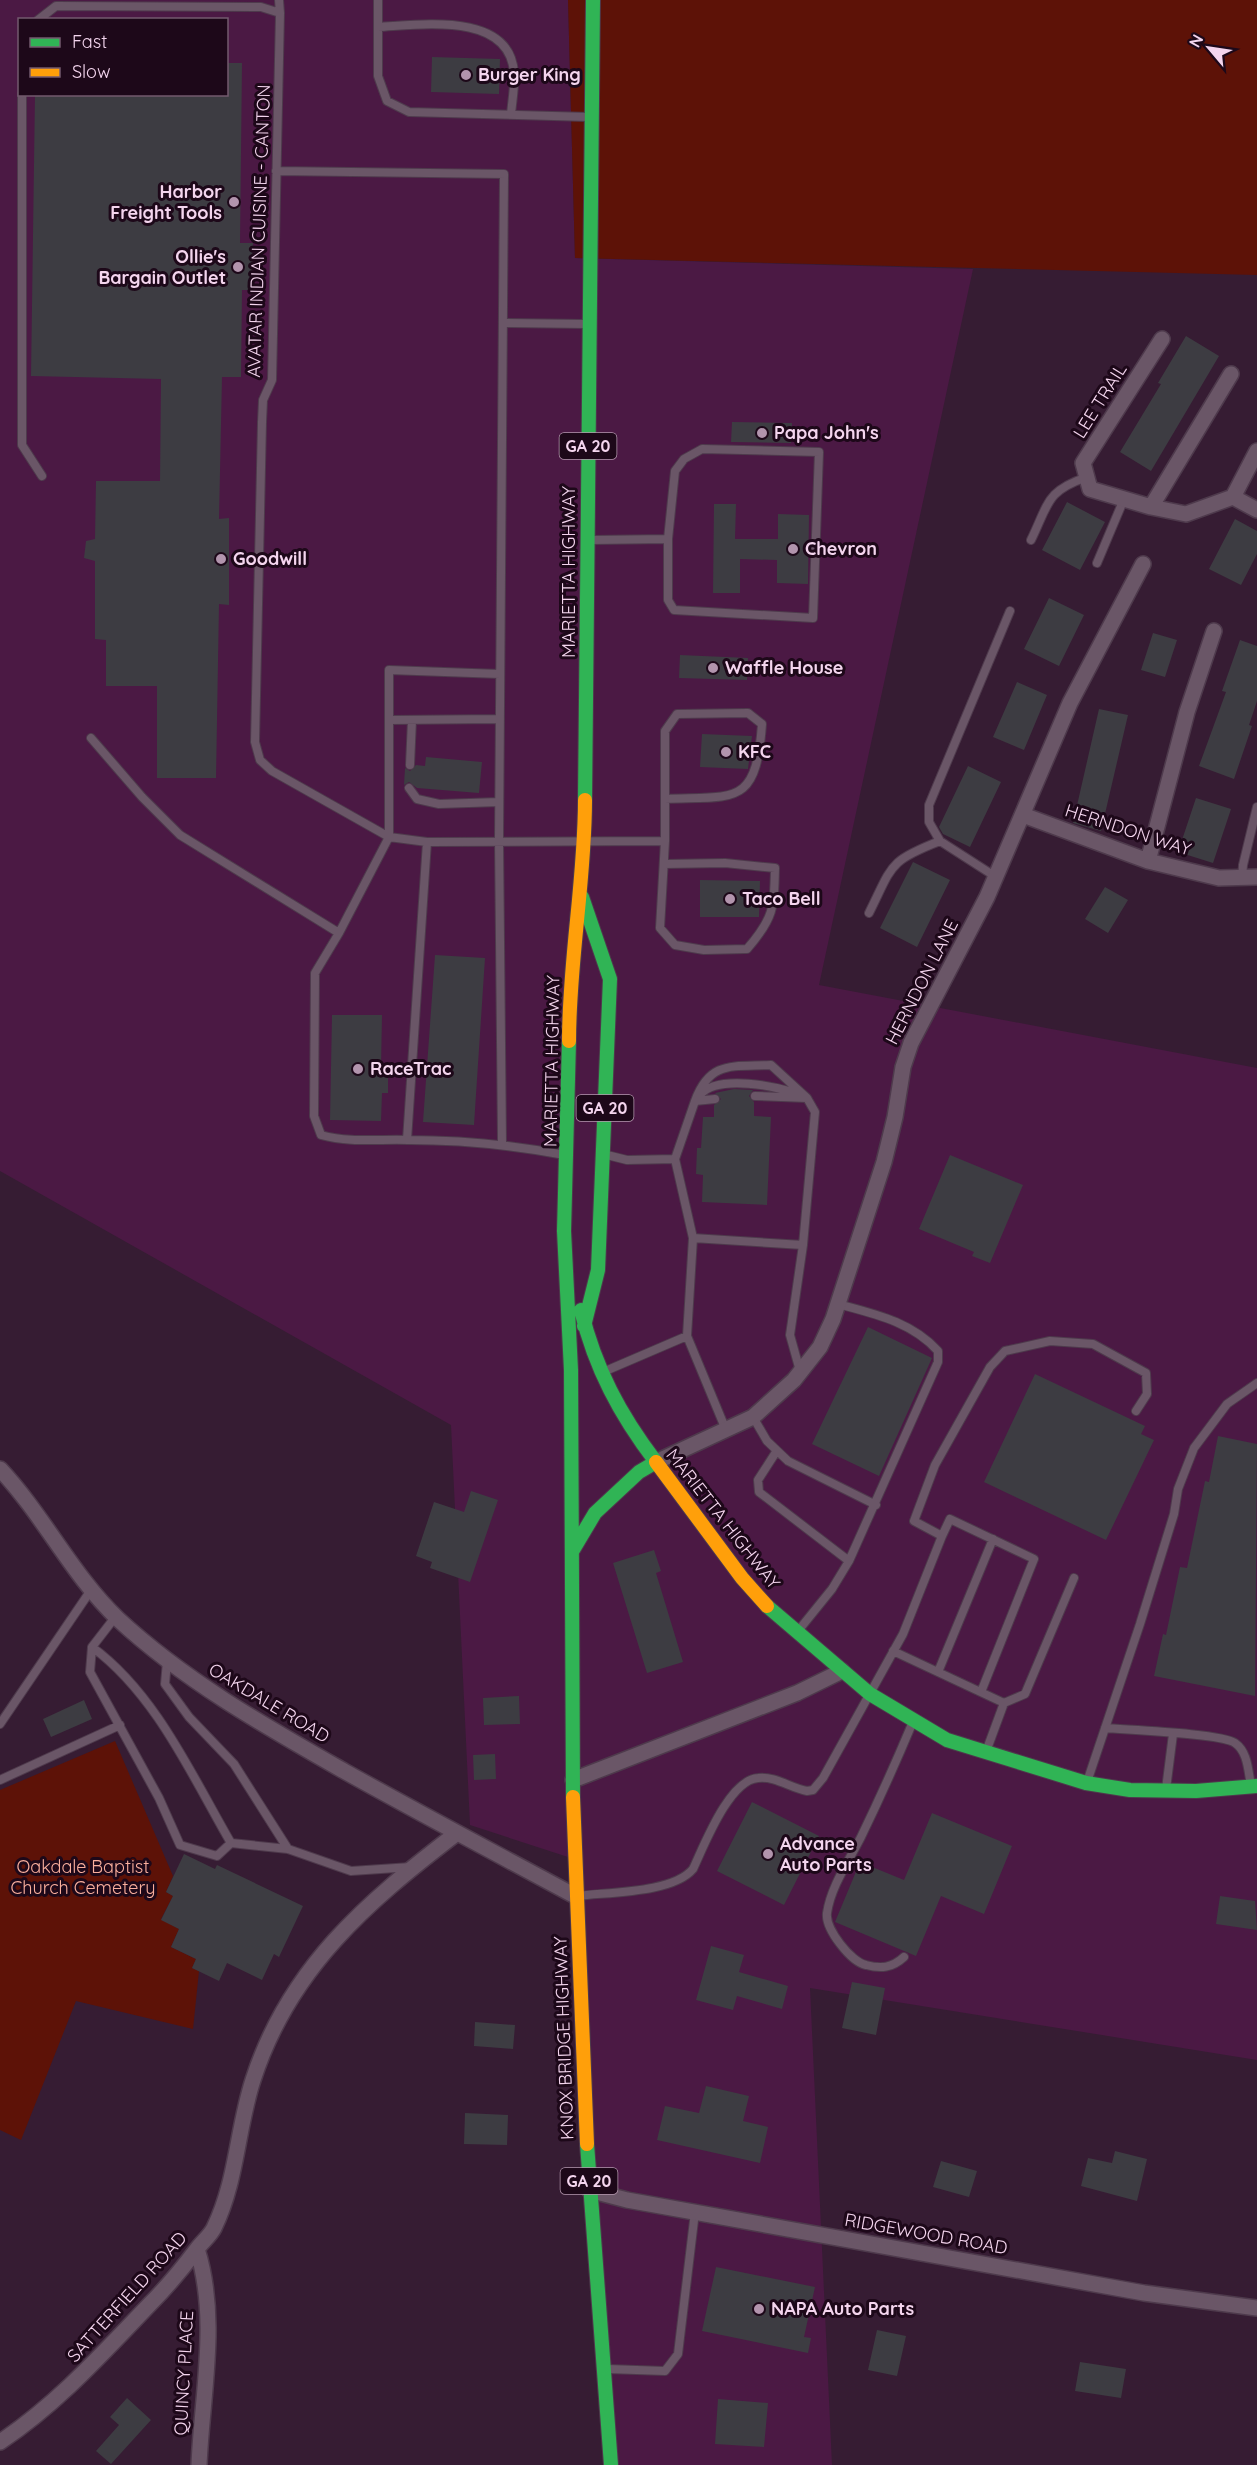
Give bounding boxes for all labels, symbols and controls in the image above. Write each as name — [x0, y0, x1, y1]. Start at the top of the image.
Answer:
legend — [18, 18, 228, 96]
north arrow — [1179, 18, 1239, 78]
text: Fast — [72, 30, 107, 53]
text: N — [1184, 31, 1207, 51]
text: Slow — [72, 60, 110, 83]
place label: Burger King — [478, 63, 581, 86]
marker: Burger King — [459, 68, 473, 82]
street label: AVATAR INDIAN CUISINE - CANTON — [242, 84, 275, 378]
place label: Harbor Freight Tools — [110, 180, 222, 224]
marker: Harbor Freight Tools — [227, 195, 241, 209]
place label: Ollie's Bargain Outlet — [98, 245, 226, 289]
marker: Ollie's Bargain Outlet — [231, 260, 245, 274]
street label: LEE TRAIL — [1068, 359, 1132, 442]
place label: Papa John's — [774, 421, 879, 444]
marker: Papa John's — [755, 426, 769, 440]
road number: GA 20 — [560, 433, 616, 459]
street label: MARIETTA HIGHWAY — [557, 486, 580, 658]
place label: Chevron — [805, 537, 877, 560]
marker: Chevron — [786, 542, 800, 556]
place label: Goodwill — [233, 547, 307, 570]
marker: Goodwill — [214, 552, 228, 566]
place label: Waffle House — [725, 656, 843, 679]
marker: Waffle House — [706, 661, 720, 675]
place label: KFC — [738, 740, 771, 763]
marker: KFC — [719, 745, 733, 759]
street label: HERNDON WAY — [1062, 798, 1194, 861]
place label: Taco Bell — [742, 887, 821, 910]
marker: Taco Bell — [723, 892, 737, 906]
street label: HERNDON LANE — [880, 915, 963, 1048]
street label: MARIETTA HIGHWAY — [538, 975, 565, 1147]
place label: RaceTrac — [370, 1057, 451, 1080]
marker: RaceTrac — [351, 1062, 365, 1076]
road number: GA 20 — [576, 1095, 634, 1121]
street label: MARIETTA HIGHWAY — [661, 1444, 785, 1594]
street label: OAKDALE ROAD — [205, 1657, 334, 1748]
place label: Advance Auto Parts — [780, 1832, 872, 1876]
marker: Advance Auto Parts — [761, 1847, 775, 1861]
park label: Oakdale Baptist Church Cemetery — [10, 1855, 156, 1899]
street label: KNOX BRIDGE HIGHWAY — [548, 1936, 579, 2140]
road number: GA 20 — [560, 2168, 618, 2194]
street label: RIDGEWOOD ROAD — [843, 2208, 1009, 2259]
street label: SATTERFIELD ROAD — [62, 2227, 191, 2367]
place label: NAPA Auto Parts — [771, 2297, 914, 2320]
marker: NAPA Auto Parts — [752, 2302, 766, 2316]
street label: QUINCY PLACE — [169, 2310, 198, 2436]

